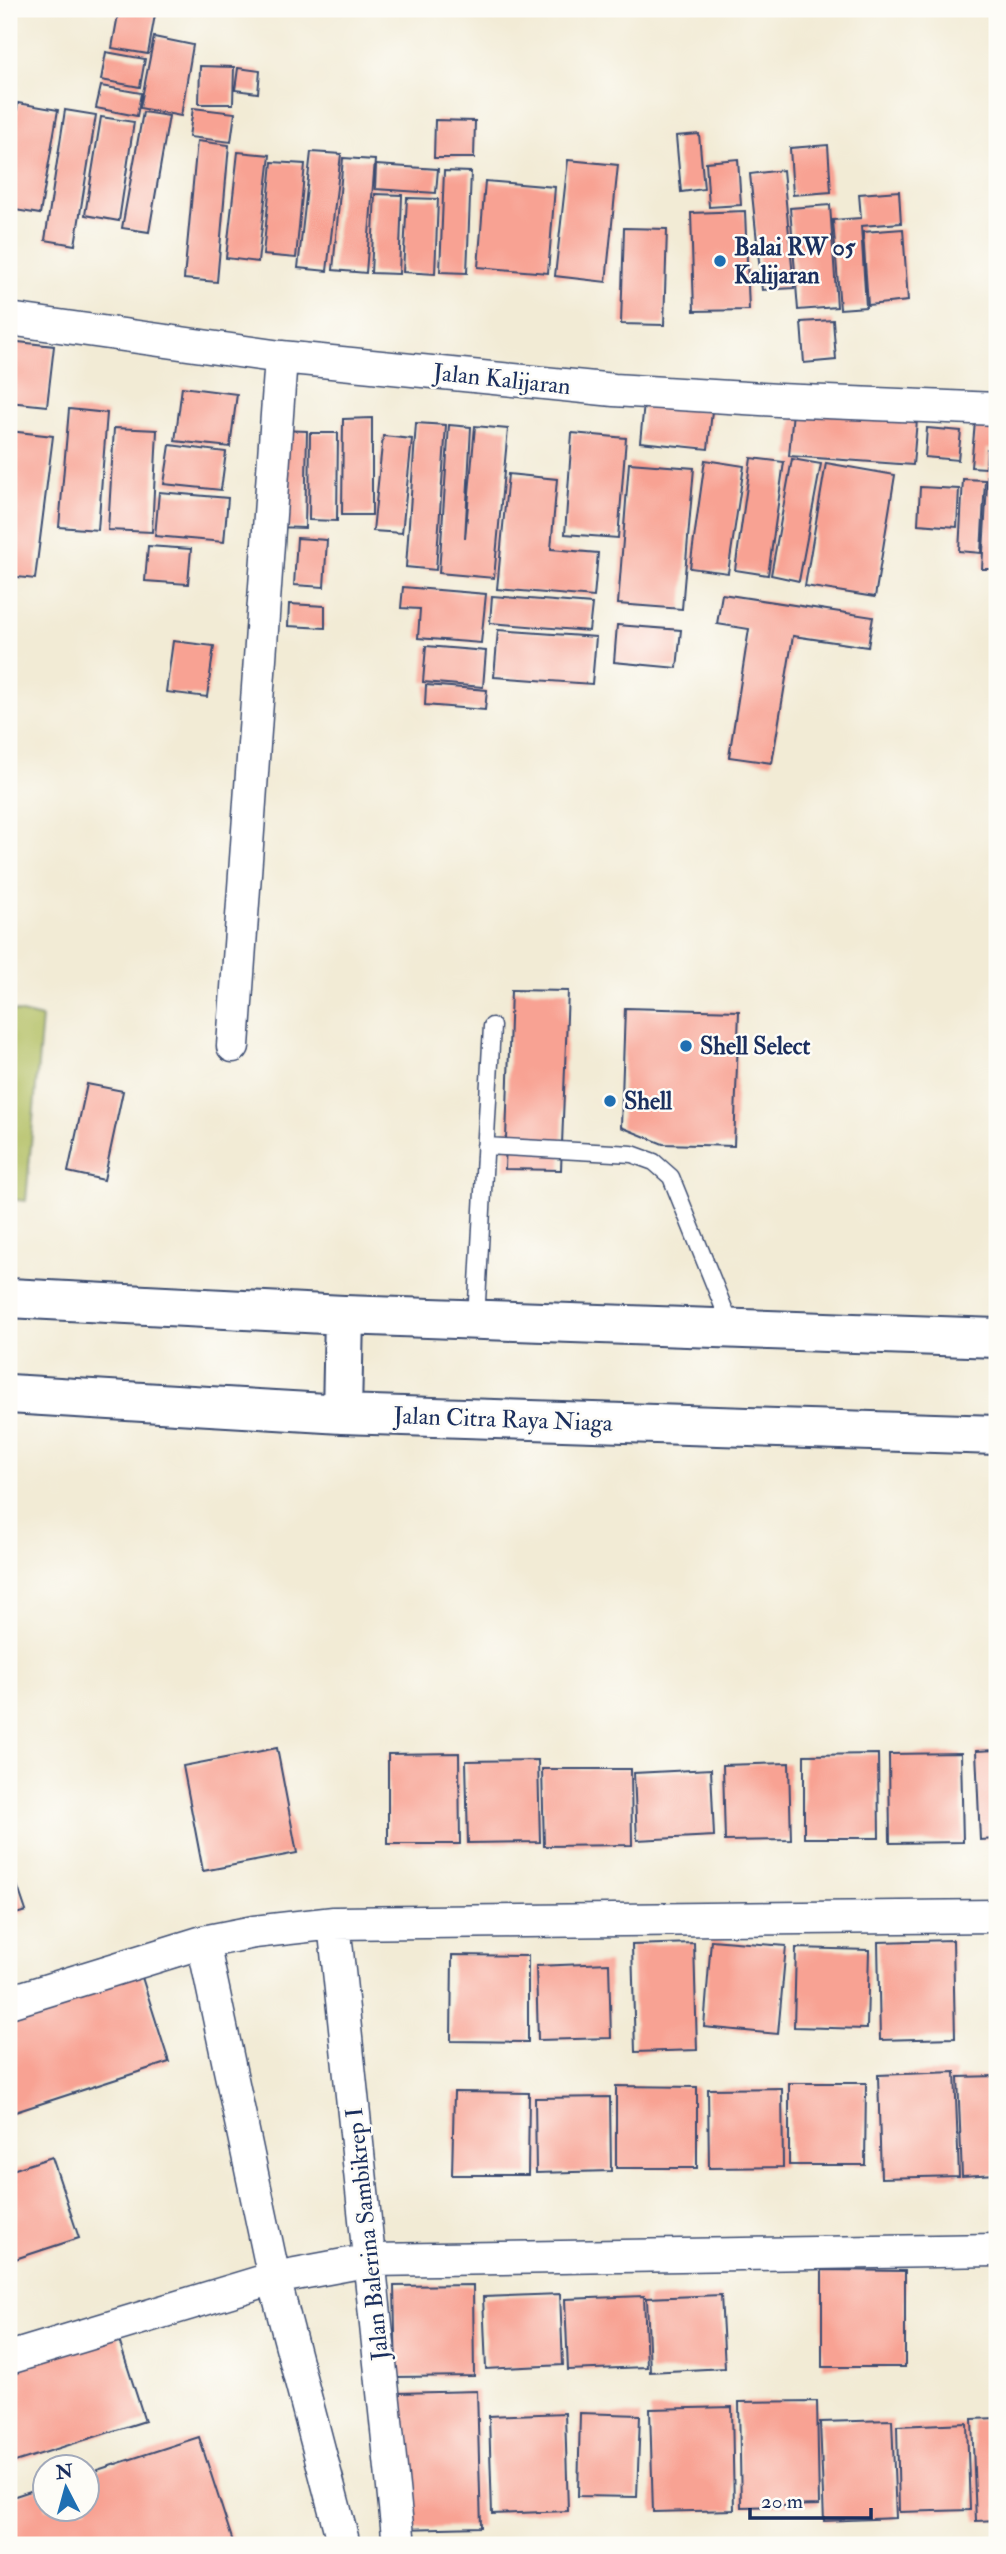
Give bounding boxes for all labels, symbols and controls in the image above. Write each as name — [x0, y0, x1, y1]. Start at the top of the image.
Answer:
place label: Balai RW 05 Kalijaran — [734, 232, 856, 291]
marker: Balai RW 05 Kalijaran — [712, 253, 728, 269]
street label: Jalan Kalijaran — [431, 357, 572, 402]
place label: Shell Select — [700, 1031, 810, 1062]
marker: Shell Select — [678, 1038, 694, 1054]
place label: Shell — [624, 1086, 673, 1117]
marker: Shell — [602, 1093, 618, 1109]
street label: Jalan Citra Raya Niaga — [392, 1400, 614, 1439]
street label: Jalan Balerina Sambikrep I — [339, 2106, 396, 2363]
north arrow — [32, 2452, 102, 2522]
text: N — [54, 2459, 75, 2485]
scale bar — [750, 2477, 871, 2521]
text: 20 m — [761, 2488, 803, 2515]

